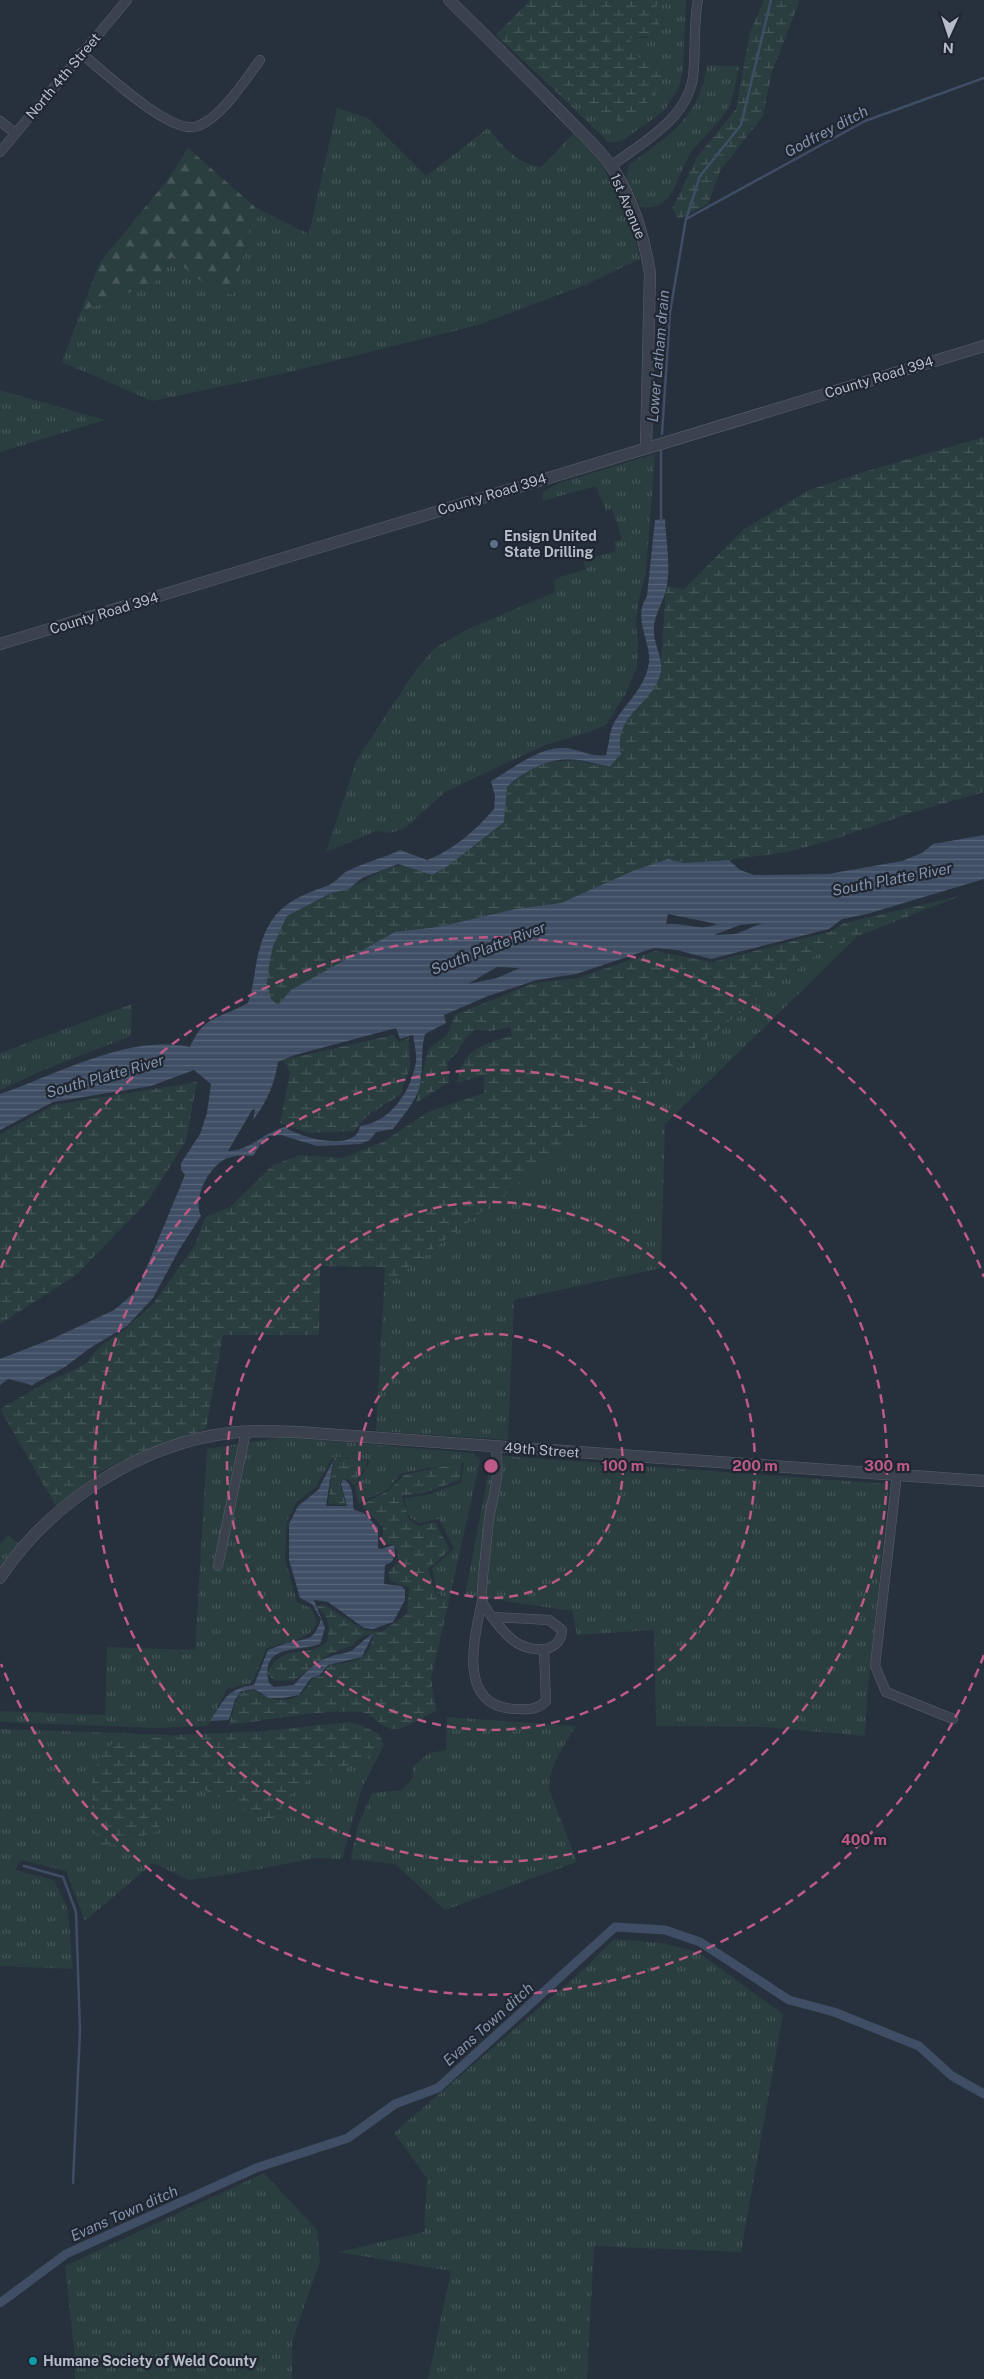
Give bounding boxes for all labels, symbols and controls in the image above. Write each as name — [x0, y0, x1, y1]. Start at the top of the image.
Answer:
north arrow — [924, 10, 974, 60]
street label: North 4th Street — [22, 30, 104, 122]
text: N — [942, 40, 954, 56]
water label: Godfrey ditch — [781, 102, 871, 160]
street label: 1st Avenue — [607, 171, 649, 241]
water label: Lower Latham drain — [644, 289, 672, 423]
street label: County Road 394 — [823, 353, 935, 401]
street label: County Road 394 — [436, 470, 548, 518]
place label: Ensign United State Drilling — [504, 528, 597, 560]
marker: Ensign United State Drilling — [488, 538, 500, 550]
street label: County Road 394 — [48, 589, 160, 637]
water label: South Platte River — [831, 859, 954, 899]
water label: South Platte River — [428, 918, 548, 978]
water label: South Platte River — [44, 1051, 166, 1101]
street label: 49th Street — [504, 1439, 580, 1461]
centre of rings — [482, 1457, 500, 1475]
text: 100 m — [602, 1457, 644, 1474]
text: 200 m — [732, 1457, 778, 1474]
text: 300 m — [864, 1457, 910, 1474]
text: 400 m — [841, 1831, 887, 1848]
water label: Evans Town ditch — [439, 1979, 537, 2069]
water label: Evans Town ditch — [68, 2182, 180, 2244]
place label: Humane Society of Weld County — [43, 2353, 257, 2369]
marker: Humane Society of Weld County — [27, 2355, 39, 2367]

